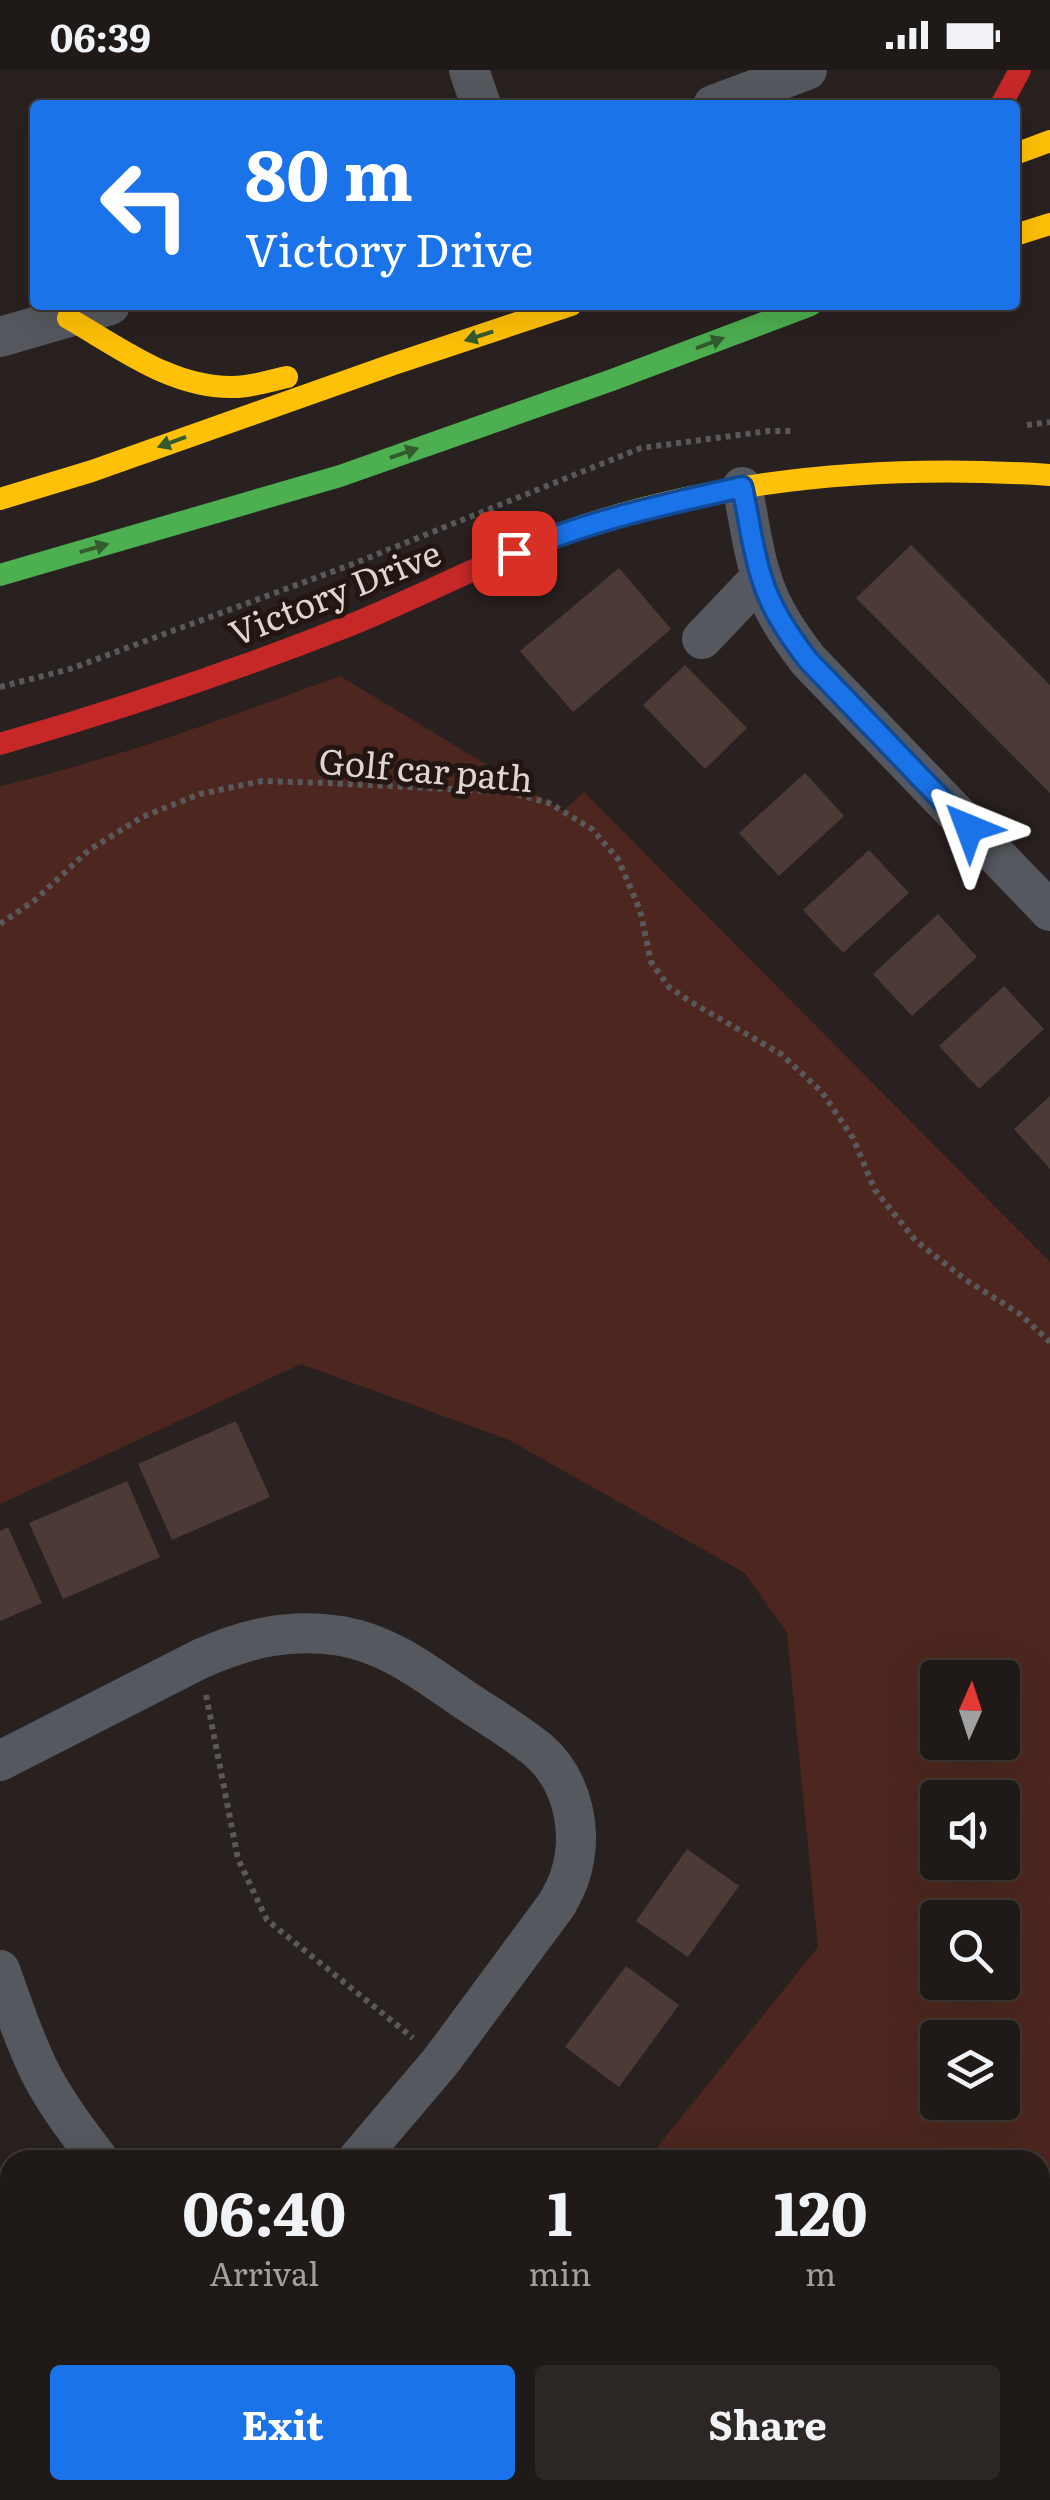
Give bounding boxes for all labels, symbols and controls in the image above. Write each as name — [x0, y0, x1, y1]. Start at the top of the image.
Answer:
text: 06:39 — [50, 7, 151, 64]
text: 80 m — [245, 119, 413, 223]
icon: left — [80, 140, 210, 270]
text: Victory Drive — [245, 214, 533, 281]
one-way arrow — [463, 329, 493, 344]
one-way arrow — [696, 335, 726, 350]
one-way arrow — [156, 435, 186, 450]
one-way arrow — [390, 445, 420, 460]
pin — [472, 511, 557, 596]
street label: Victory Drive — [220, 525, 448, 657]
icon: arrive — [487, 526, 542, 581]
one-way arrow — [79, 540, 110, 556]
street label: Golf car path — [317, 733, 535, 803]
position arrow — [917, 776, 1021, 880]
north arrow — [920, 1660, 1020, 1760]
map controls — [920, 1660, 1020, 2120]
button: sound — [920, 1780, 1020, 1880]
button: search — [920, 1900, 1020, 2000]
button: layers — [920, 2020, 1020, 2120]
text: 06:40 — [182, 2165, 346, 2254]
text: 1 — [547, 2165, 572, 2254]
text: 120 — [774, 2165, 868, 2254]
text: Arrival — [210, 2248, 319, 2296]
text: min — [528, 2248, 591, 2296]
text: m — [805, 2248, 836, 2296]
button: Exit — [50, 2365, 515, 2480]
button: Share — [535, 2365, 1000, 2480]

